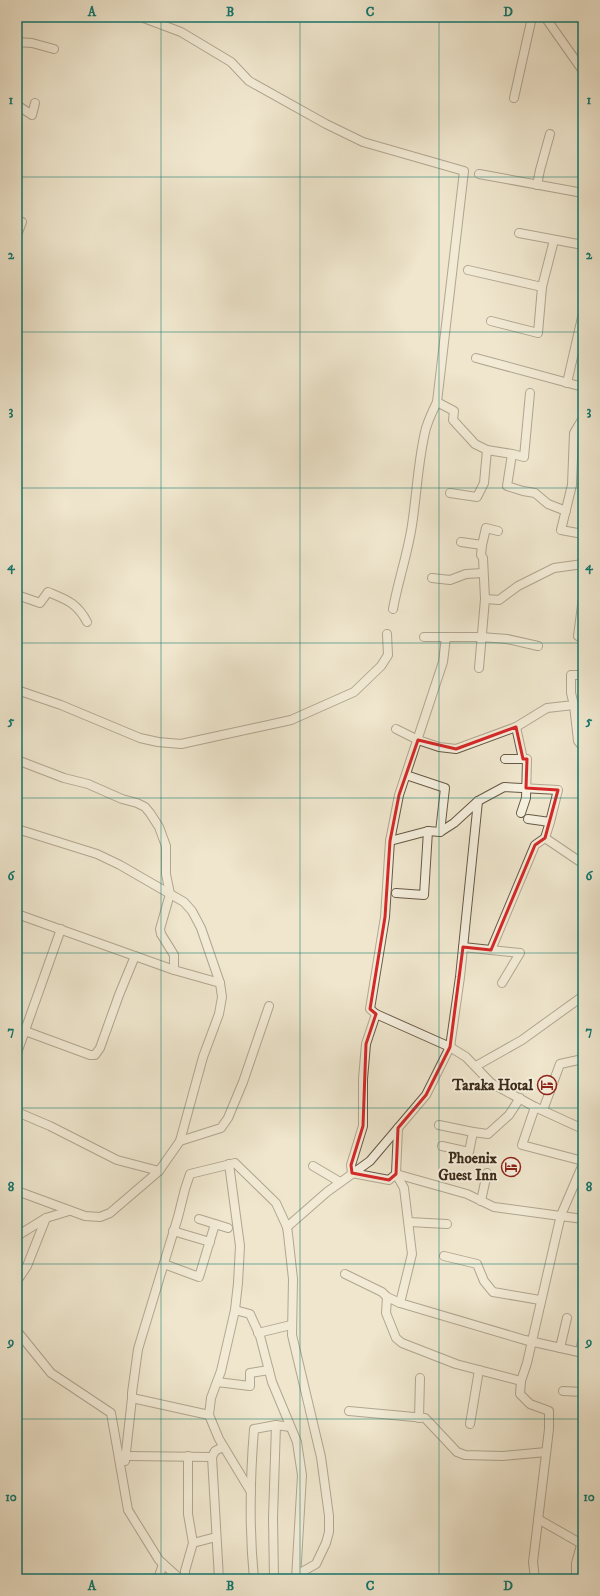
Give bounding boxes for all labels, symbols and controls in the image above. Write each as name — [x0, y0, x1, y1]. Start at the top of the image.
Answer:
text: A — [87, 4, 97, 20]
text: B — [226, 4, 234, 20]
text: C — [366, 4, 375, 20]
text: D — [503, 4, 513, 20]
text: 1 — [9, 92, 14, 108]
text: 1 — [587, 92, 592, 108]
text: 2 — [8, 247, 15, 263]
text: 2 — [586, 247, 593, 263]
text: 3 — [9, 403, 14, 419]
text: 3 — [587, 403, 592, 419]
text: 4 — [6, 558, 15, 575]
text: 4 — [584, 558, 593, 575]
text: 5 — [7, 713, 15, 729]
text: 5 — [585, 713, 593, 729]
text: 6 — [8, 868, 16, 884]
text: 6 — [586, 868, 594, 884]
text: 7 — [8, 1023, 15, 1039]
text: 7 — [586, 1023, 593, 1039]
hotel icon: Taraka Hotal — [536, 1074, 558, 1096]
place label: Taraka Hotal — [451, 1076, 533, 1095]
place label: Phoenix Guest Inn — [438, 1149, 498, 1185]
hotel icon: Phoenix Guest Inn — [500, 1156, 522, 1178]
text: 8 — [8, 1179, 15, 1195]
text: 8 — [586, 1179, 593, 1195]
text: 9 — [7, 1334, 14, 1350]
text: 9 — [585, 1334, 592, 1350]
text: 10 — [5, 1489, 17, 1505]
text: 10 — [583, 1489, 595, 1505]
text: A — [87, 1578, 97, 1594]
text: B — [226, 1578, 234, 1594]
text: C — [366, 1578, 375, 1594]
text: D — [503, 1578, 513, 1594]

